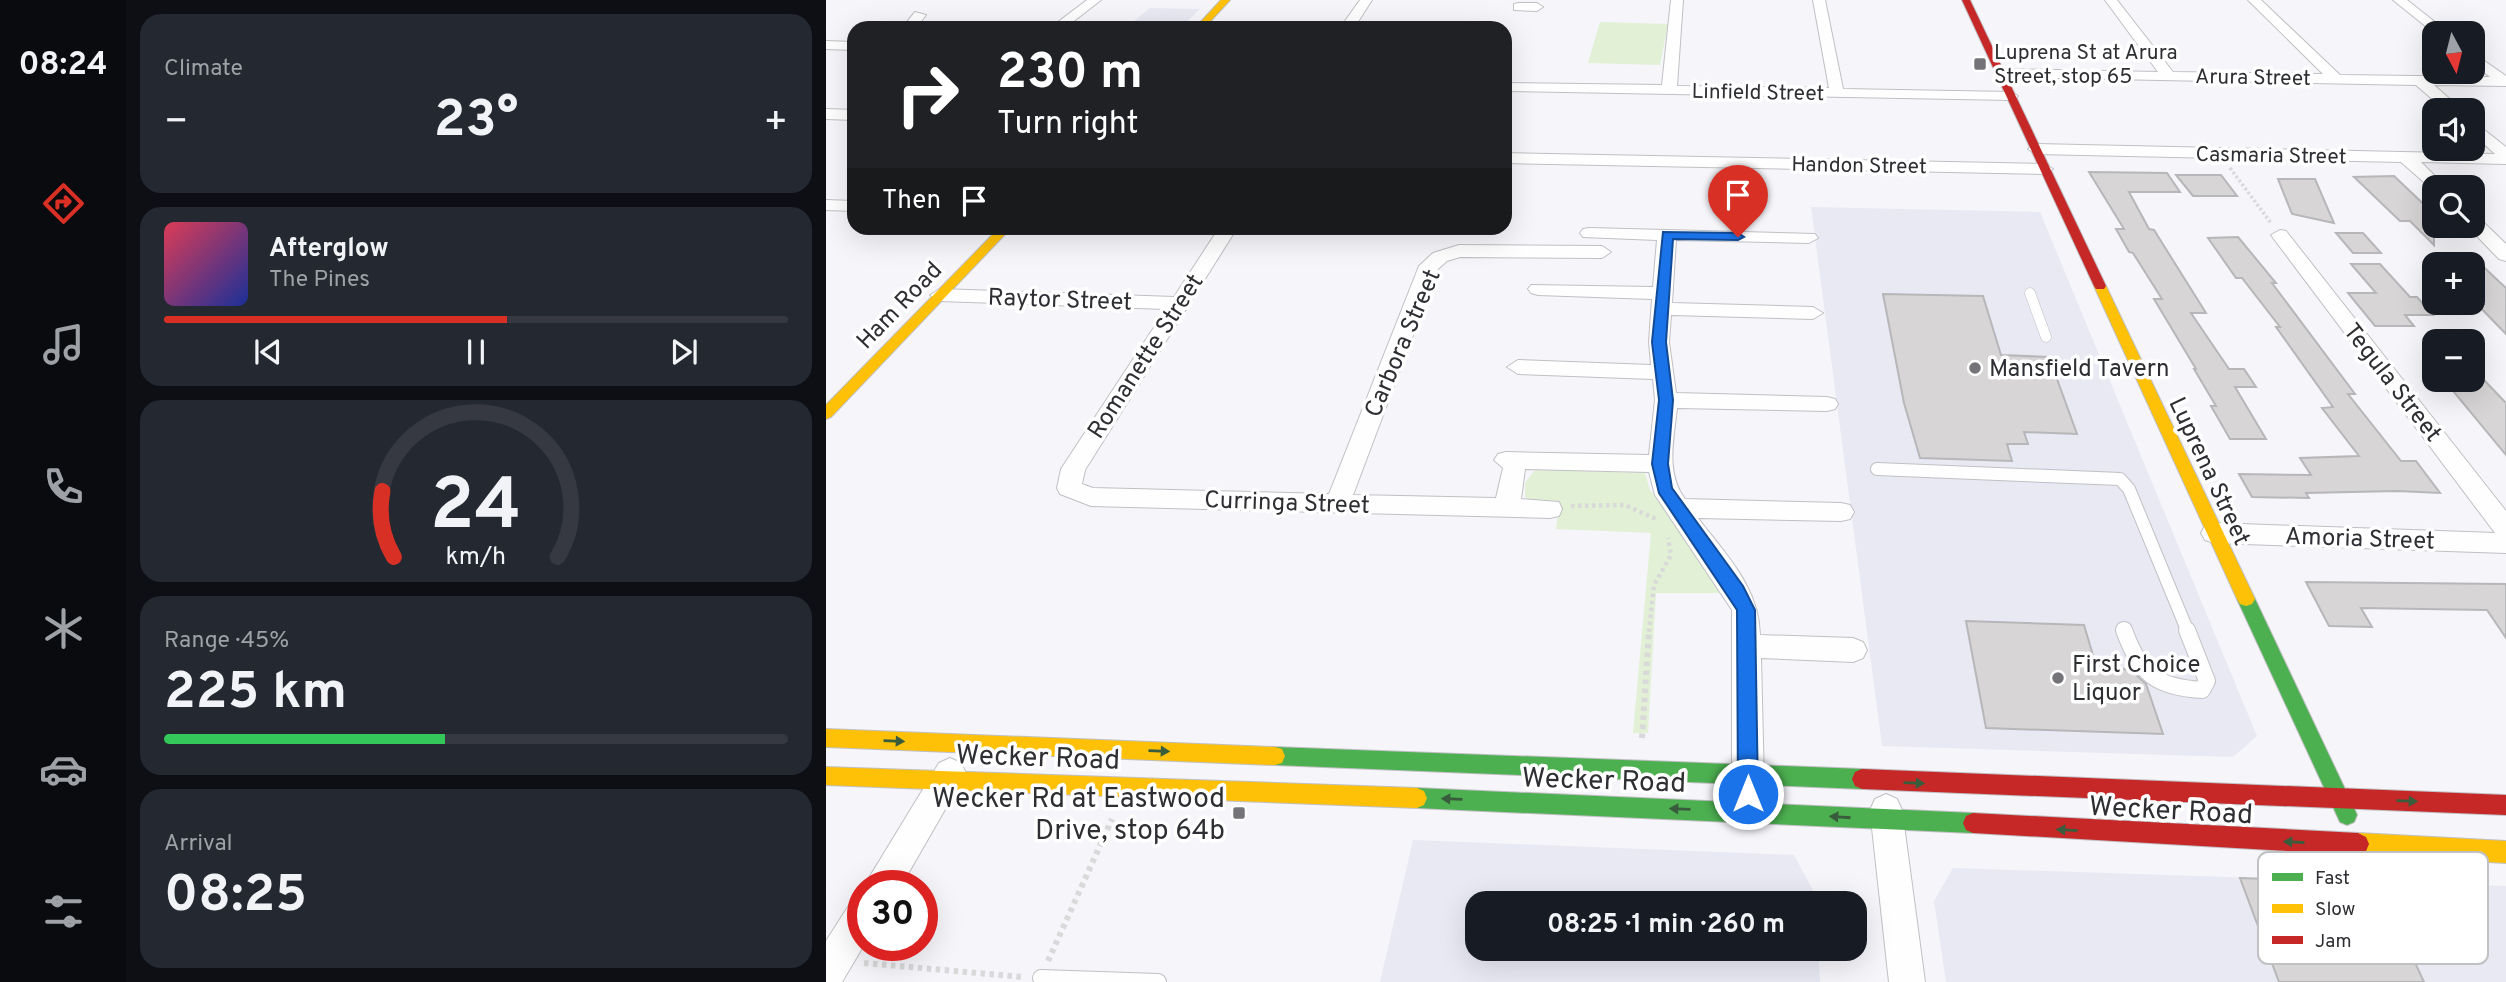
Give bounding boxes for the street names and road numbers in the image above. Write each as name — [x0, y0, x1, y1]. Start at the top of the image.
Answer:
street label: Arura Street — [2195, 64, 2311, 93]
street label: Linfield Street — [1691, 79, 1824, 108]
street label: Casmaria Street — [2195, 142, 2347, 171]
street label: Handon Street — [1791, 152, 1927, 181]
street label: Ham Road — [851, 256, 950, 357]
street label: Carbora Street — [1359, 265, 1449, 422]
street label: Romanette Street — [1082, 269, 1211, 445]
street label: Raytor Street — [987, 283, 1133, 319]
street label: Tegula Street — [2336, 318, 2447, 449]
street label: Luprena Street — [2161, 393, 2256, 551]
street label: Curringa Street — [1204, 486, 1370, 522]
street label: Amoria Street — [2284, 522, 2435, 558]
street label: Wecker Road — [955, 738, 1121, 780]
street label: Wecker Road — [1521, 761, 1687, 803]
street label: Wecker Road — [2088, 790, 2254, 834]

